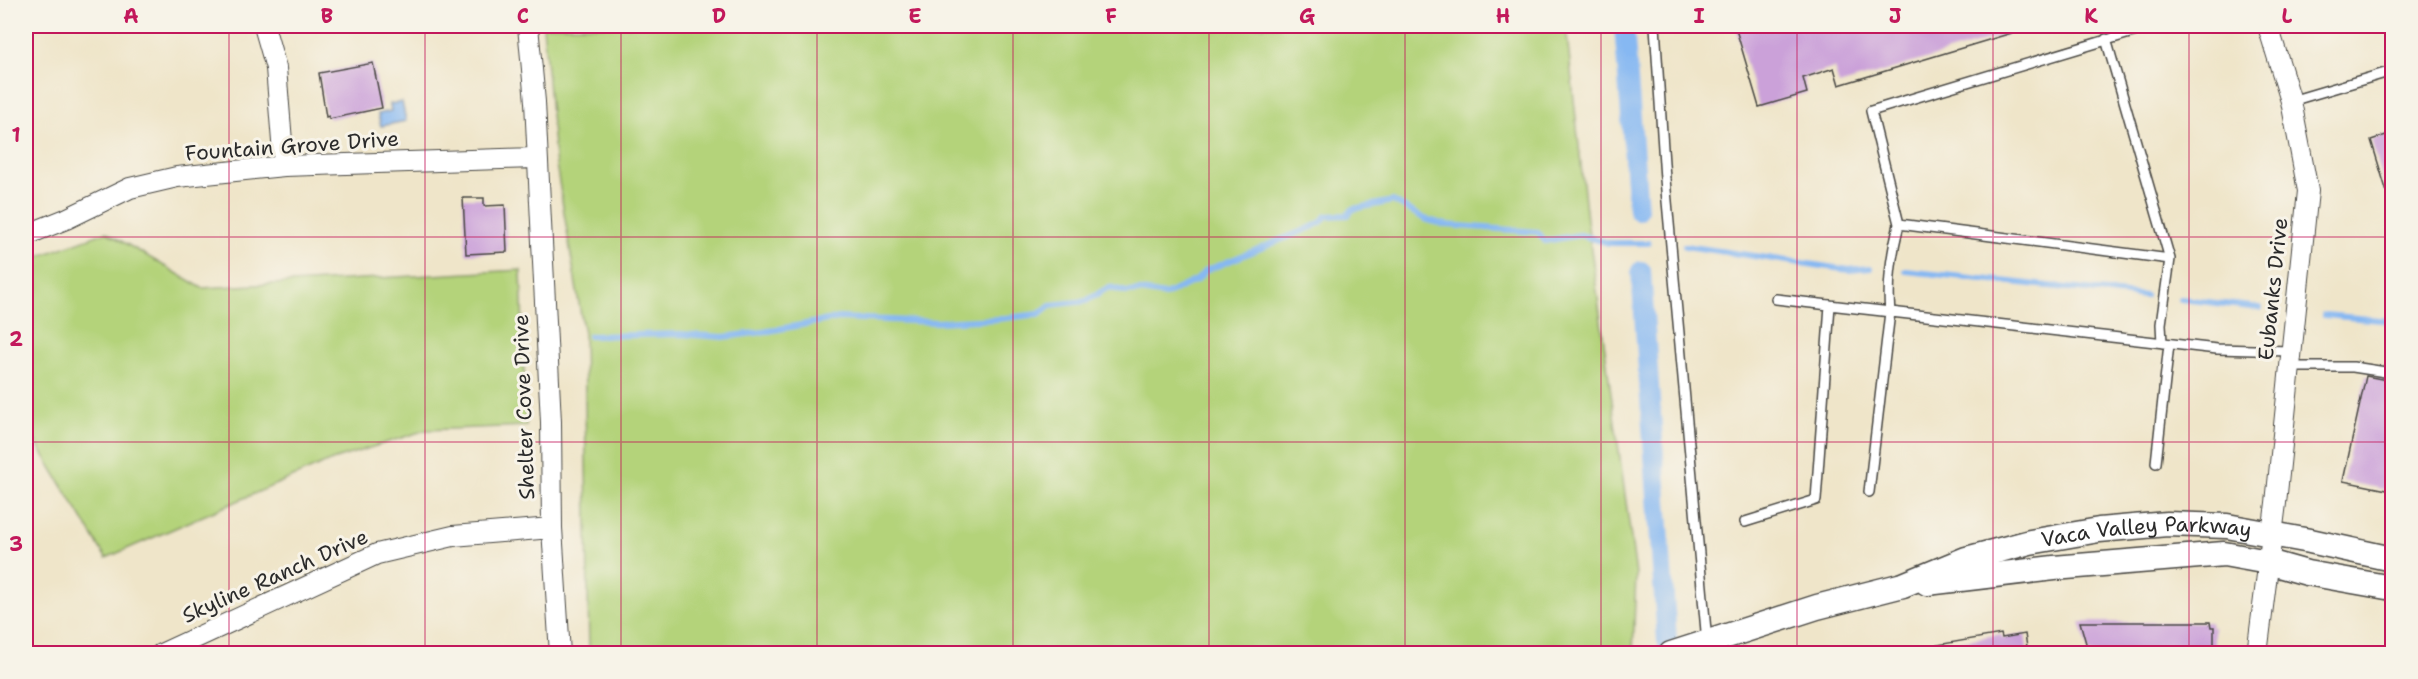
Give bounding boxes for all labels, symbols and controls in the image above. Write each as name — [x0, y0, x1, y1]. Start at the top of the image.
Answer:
text: A — [123, 3, 139, 29]
text: B — [321, 3, 333, 29]
text: C — [517, 3, 529, 29]
text: D — [712, 3, 726, 29]
text: E — [908, 3, 922, 29]
text: F — [1105, 3, 1117, 29]
text: G — [1299, 3, 1315, 29]
text: H — [1496, 3, 1510, 29]
text: I — [1693, 3, 1705, 29]
text: J — [1889, 3, 1902, 29]
text: K — [2084, 3, 2098, 29]
text: L — [2282, 3, 2293, 29]
text: 1 — [11, 122, 21, 148]
street label: Fountain Grove Drive — [184, 125, 400, 167]
street label: Eubanks Drive — [2252, 216, 2294, 362]
street label: Shelter Cove Drive — [507, 314, 541, 500]
text: 2 — [9, 326, 23, 352]
street label: Vaca Valley Parkway — [2039, 510, 2254, 554]
street label: Skyline Ranch Drive — [178, 522, 372, 630]
text: 3 — [9, 531, 23, 557]

